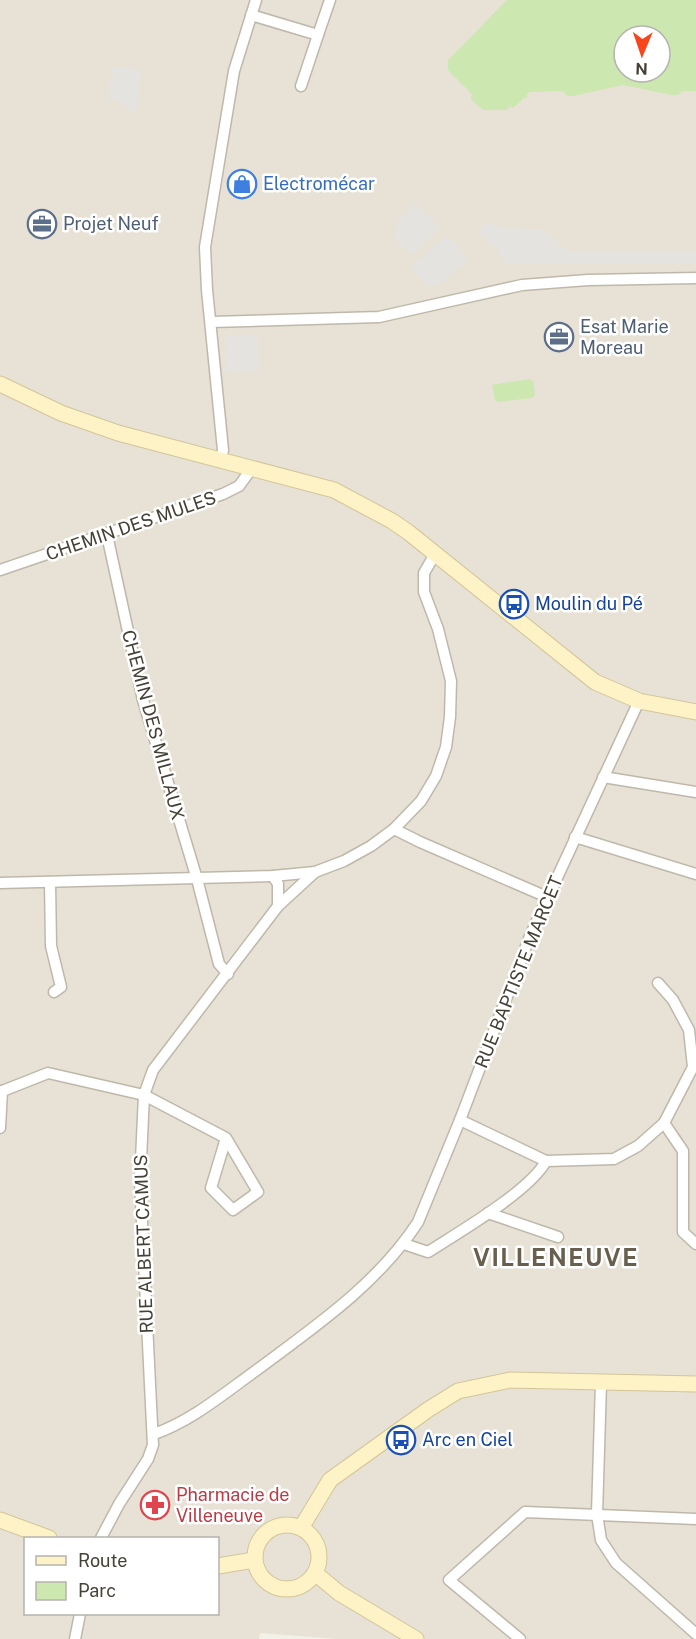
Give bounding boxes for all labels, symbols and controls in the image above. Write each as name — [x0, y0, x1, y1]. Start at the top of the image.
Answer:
north arrow — [612, 24, 672, 84]
text: N — [635, 59, 648, 78]
shop icon: Electromécar — [226, 168, 258, 200]
place label: Electromécar — [263, 173, 375, 194]
office icon: Projet Neuf — [26, 208, 58, 240]
place label: Projet Neuf — [63, 213, 159, 234]
place label: Esat Marie Moreau — [580, 316, 669, 358]
office icon: Esat Marie Moreau — [543, 321, 575, 353]
street label: CHEMIN DES MULES — [43, 487, 219, 565]
bus stop icon: Moulin du Pé — [498, 588, 530, 620]
place label: Moulin du Pé — [535, 593, 643, 614]
street label: CHEMIN DES MILLAUX — [118, 628, 189, 822]
street label: RUE BAPTISTE MARCET — [470, 872, 567, 1071]
street label: RUE ALBERT CAMUS — [130, 1154, 157, 1334]
district label: VILLENEUVE — [473, 1243, 639, 1271]
bus stop icon: Arc en Ciel — [385, 1424, 417, 1456]
place label: Arc en Ciel — [422, 1429, 513, 1450]
place label: Pharmacie de Villeneuve — [176, 1484, 290, 1526]
pharmacy icon: Pharmacie de Villeneuve — [139, 1489, 171, 1521]
legend — [24, 1537, 219, 1615]
text: Route — [78, 1550, 127, 1571]
text: Parc — [78, 1580, 116, 1601]

